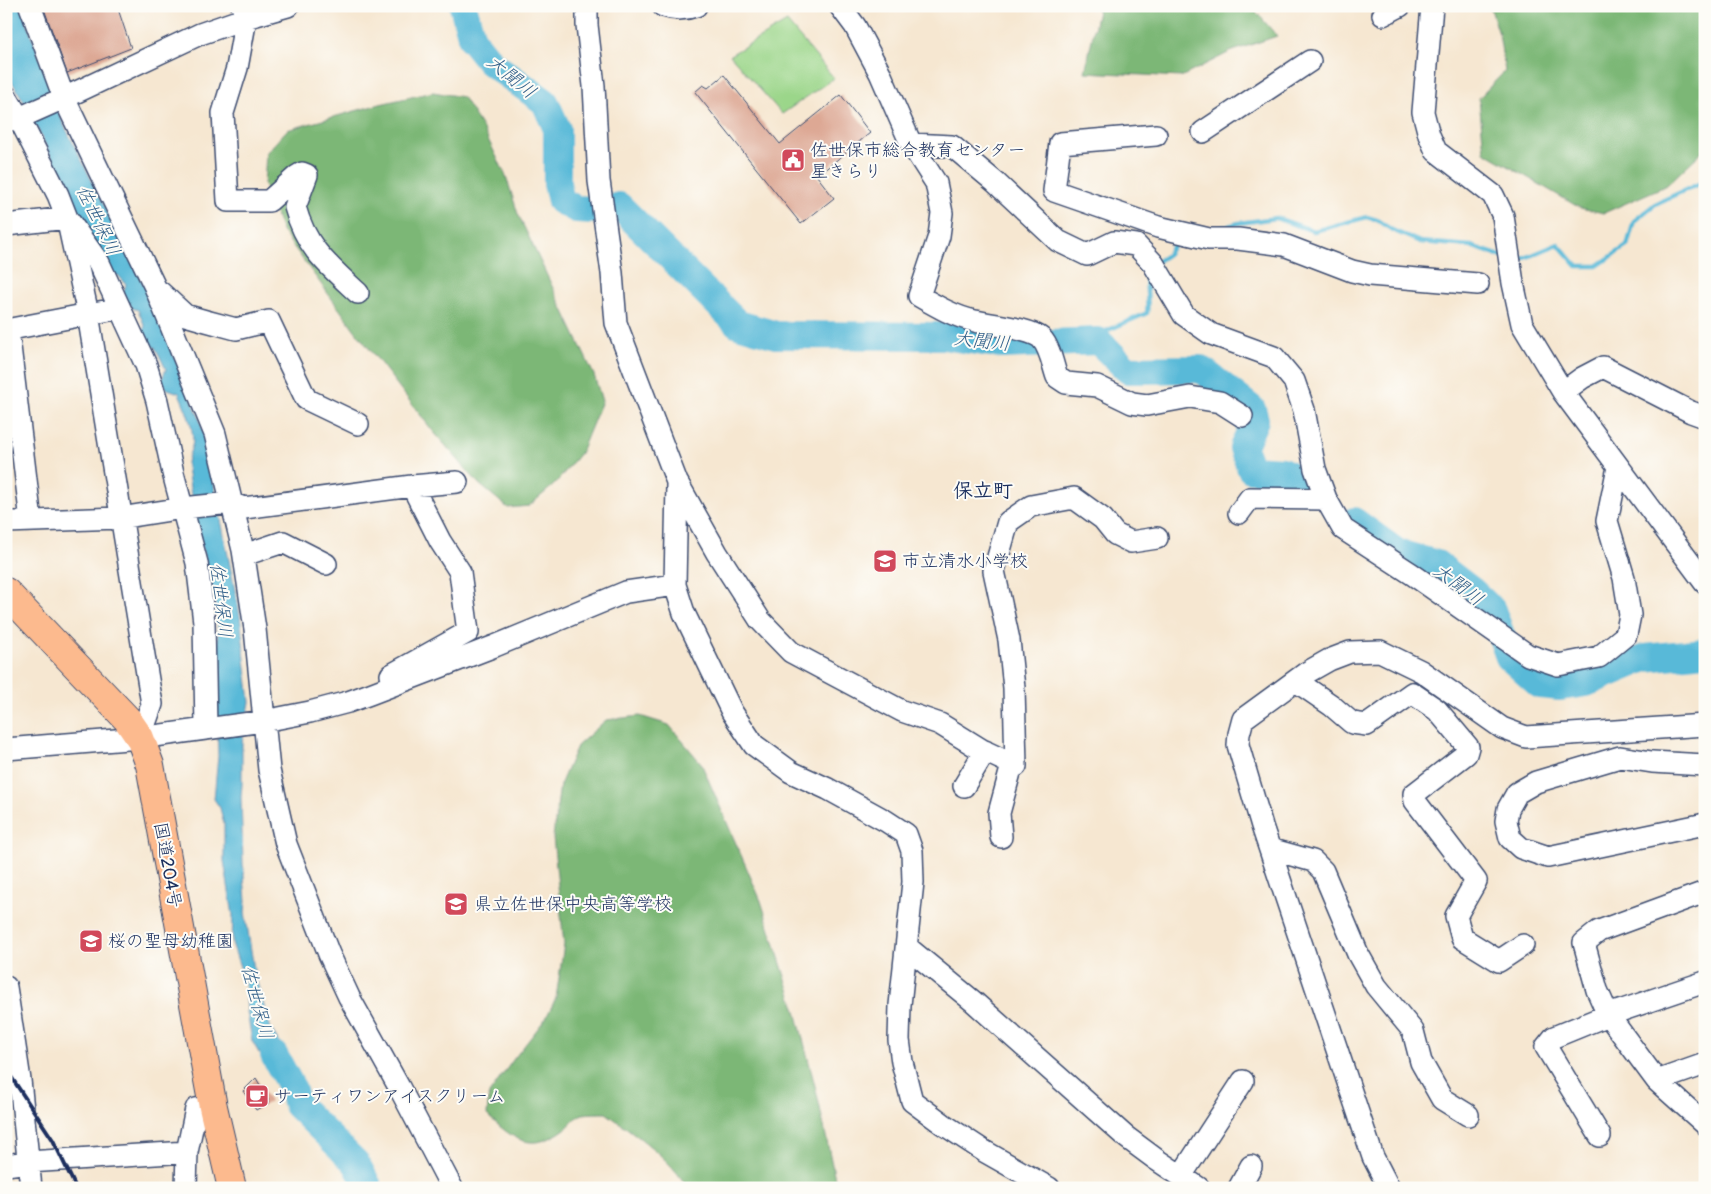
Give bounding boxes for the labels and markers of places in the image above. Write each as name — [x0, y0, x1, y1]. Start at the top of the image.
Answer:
place label: 佐世保市総合教育センター 星きらり — [810, 139, 1025, 183]
public building icon: 佐世保市総合教育センター 星きらり — [780, 147, 806, 173]
school or university icon: 市立清水小学校 — [872, 548, 898, 574]
place label: 市立清水小学校 — [902, 550, 1028, 573]
school or university icon: 県立佐世保中央高等学校 — [443, 891, 469, 917]
place label: 県立佐世保中央高等学校 — [474, 893, 672, 916]
school or university icon: 桜の聖母幼稚園 — [78, 928, 104, 954]
place label: 桜の聖母幼稚園 — [108, 930, 234, 953]
cafe icon: サーティワンアイスクリーム — [244, 1083, 270, 1109]
place label: サーティワンアイスクリーム — [274, 1085, 505, 1108]

